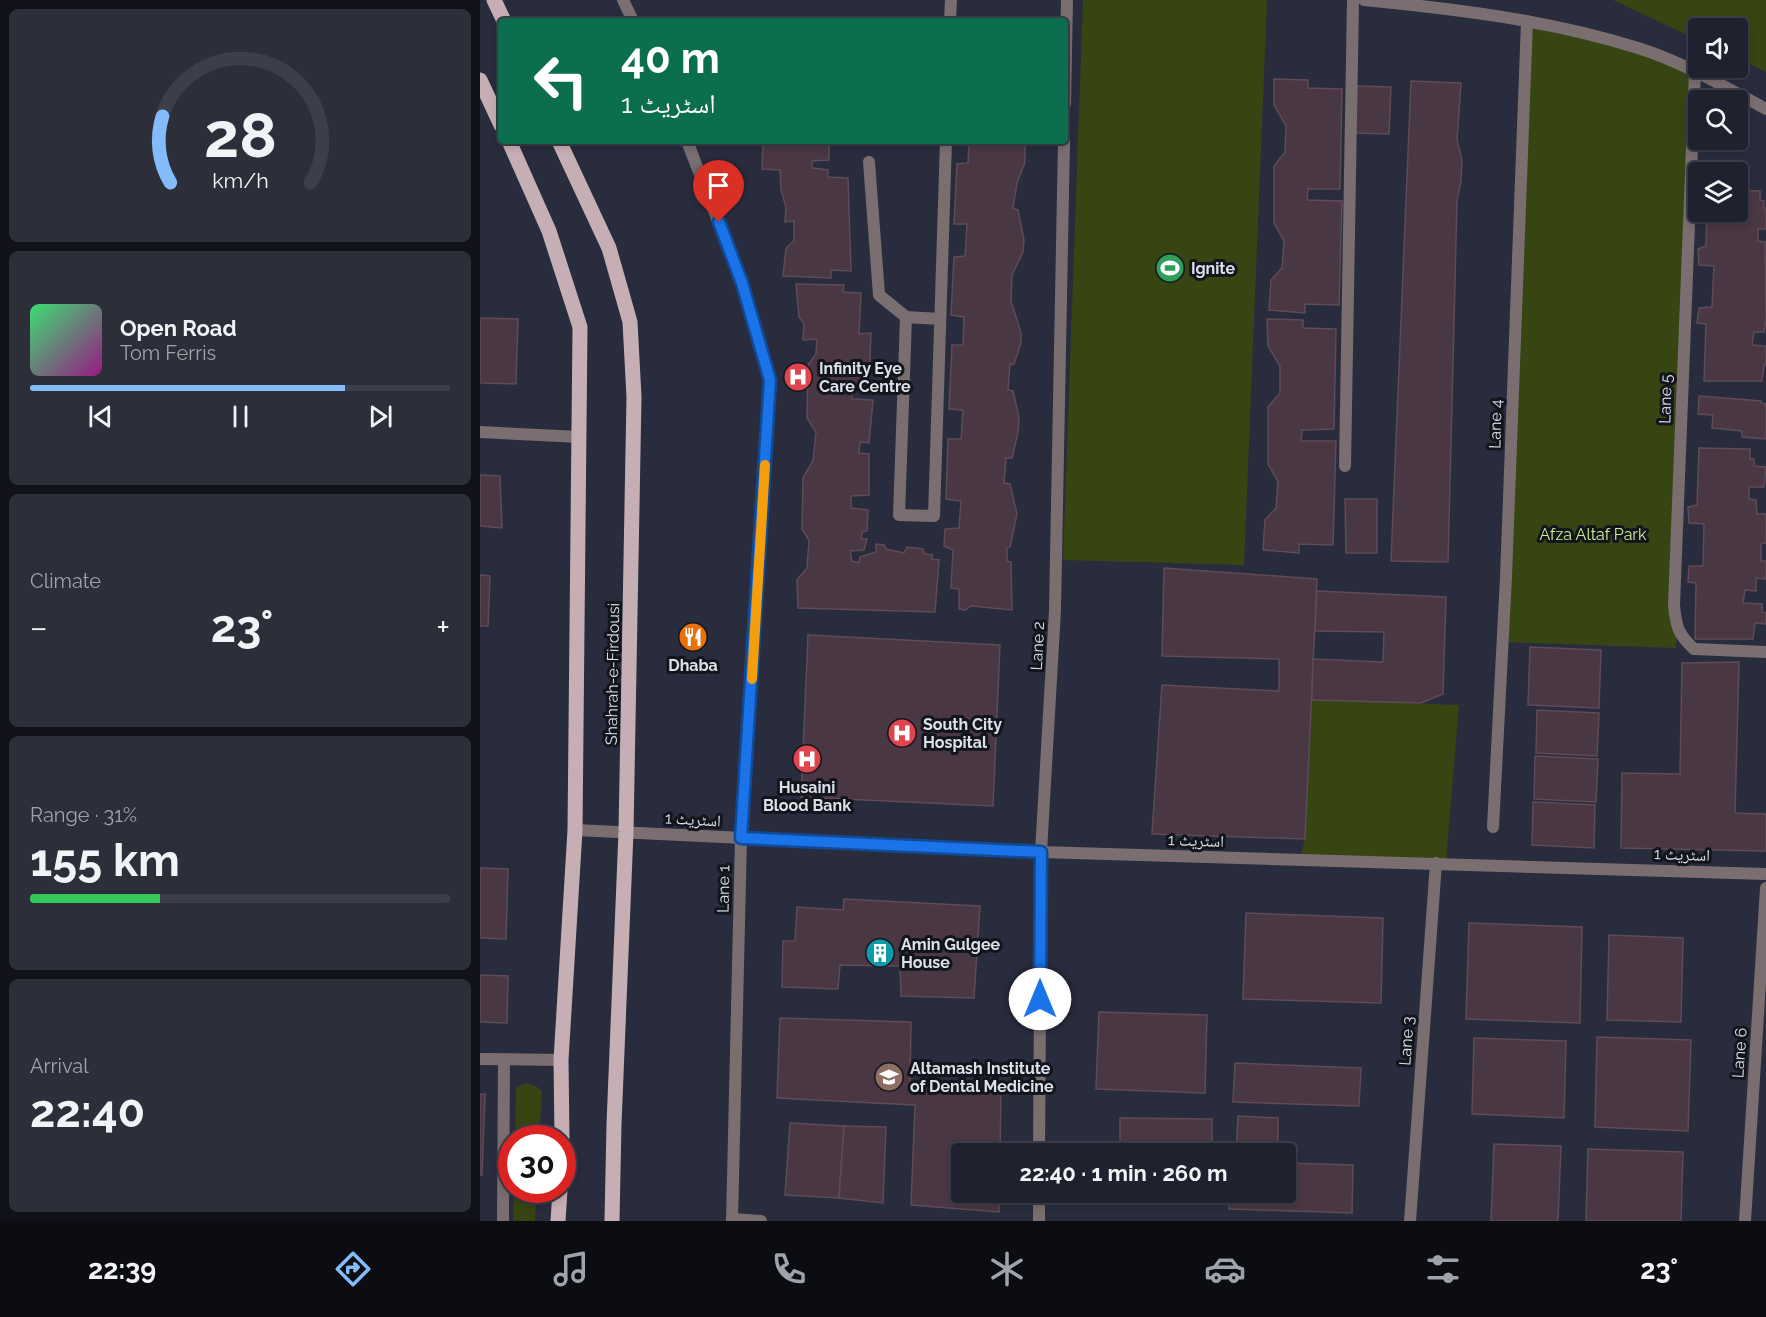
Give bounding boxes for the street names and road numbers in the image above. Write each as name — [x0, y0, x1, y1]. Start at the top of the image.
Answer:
street label: Lane 5 — [1655, 374, 1676, 424]
street label: Lane 4 — [1485, 399, 1506, 449]
street label: Shahrah-e-Firdousi — [602, 603, 623, 745]
street label: Lane 2 — [1027, 621, 1048, 671]
street label: اسٹریٹ 1 — [664, 809, 721, 830]
street label: اسٹریٹ 1 — [1168, 830, 1224, 851]
street label: اسٹریٹ 1 — [1654, 844, 1710, 865]
street label: Lane 1 — [714, 865, 733, 913]
street label: Lane 3 — [1395, 1016, 1418, 1066]
street label: Lane 6 — [1728, 1027, 1751, 1079]

